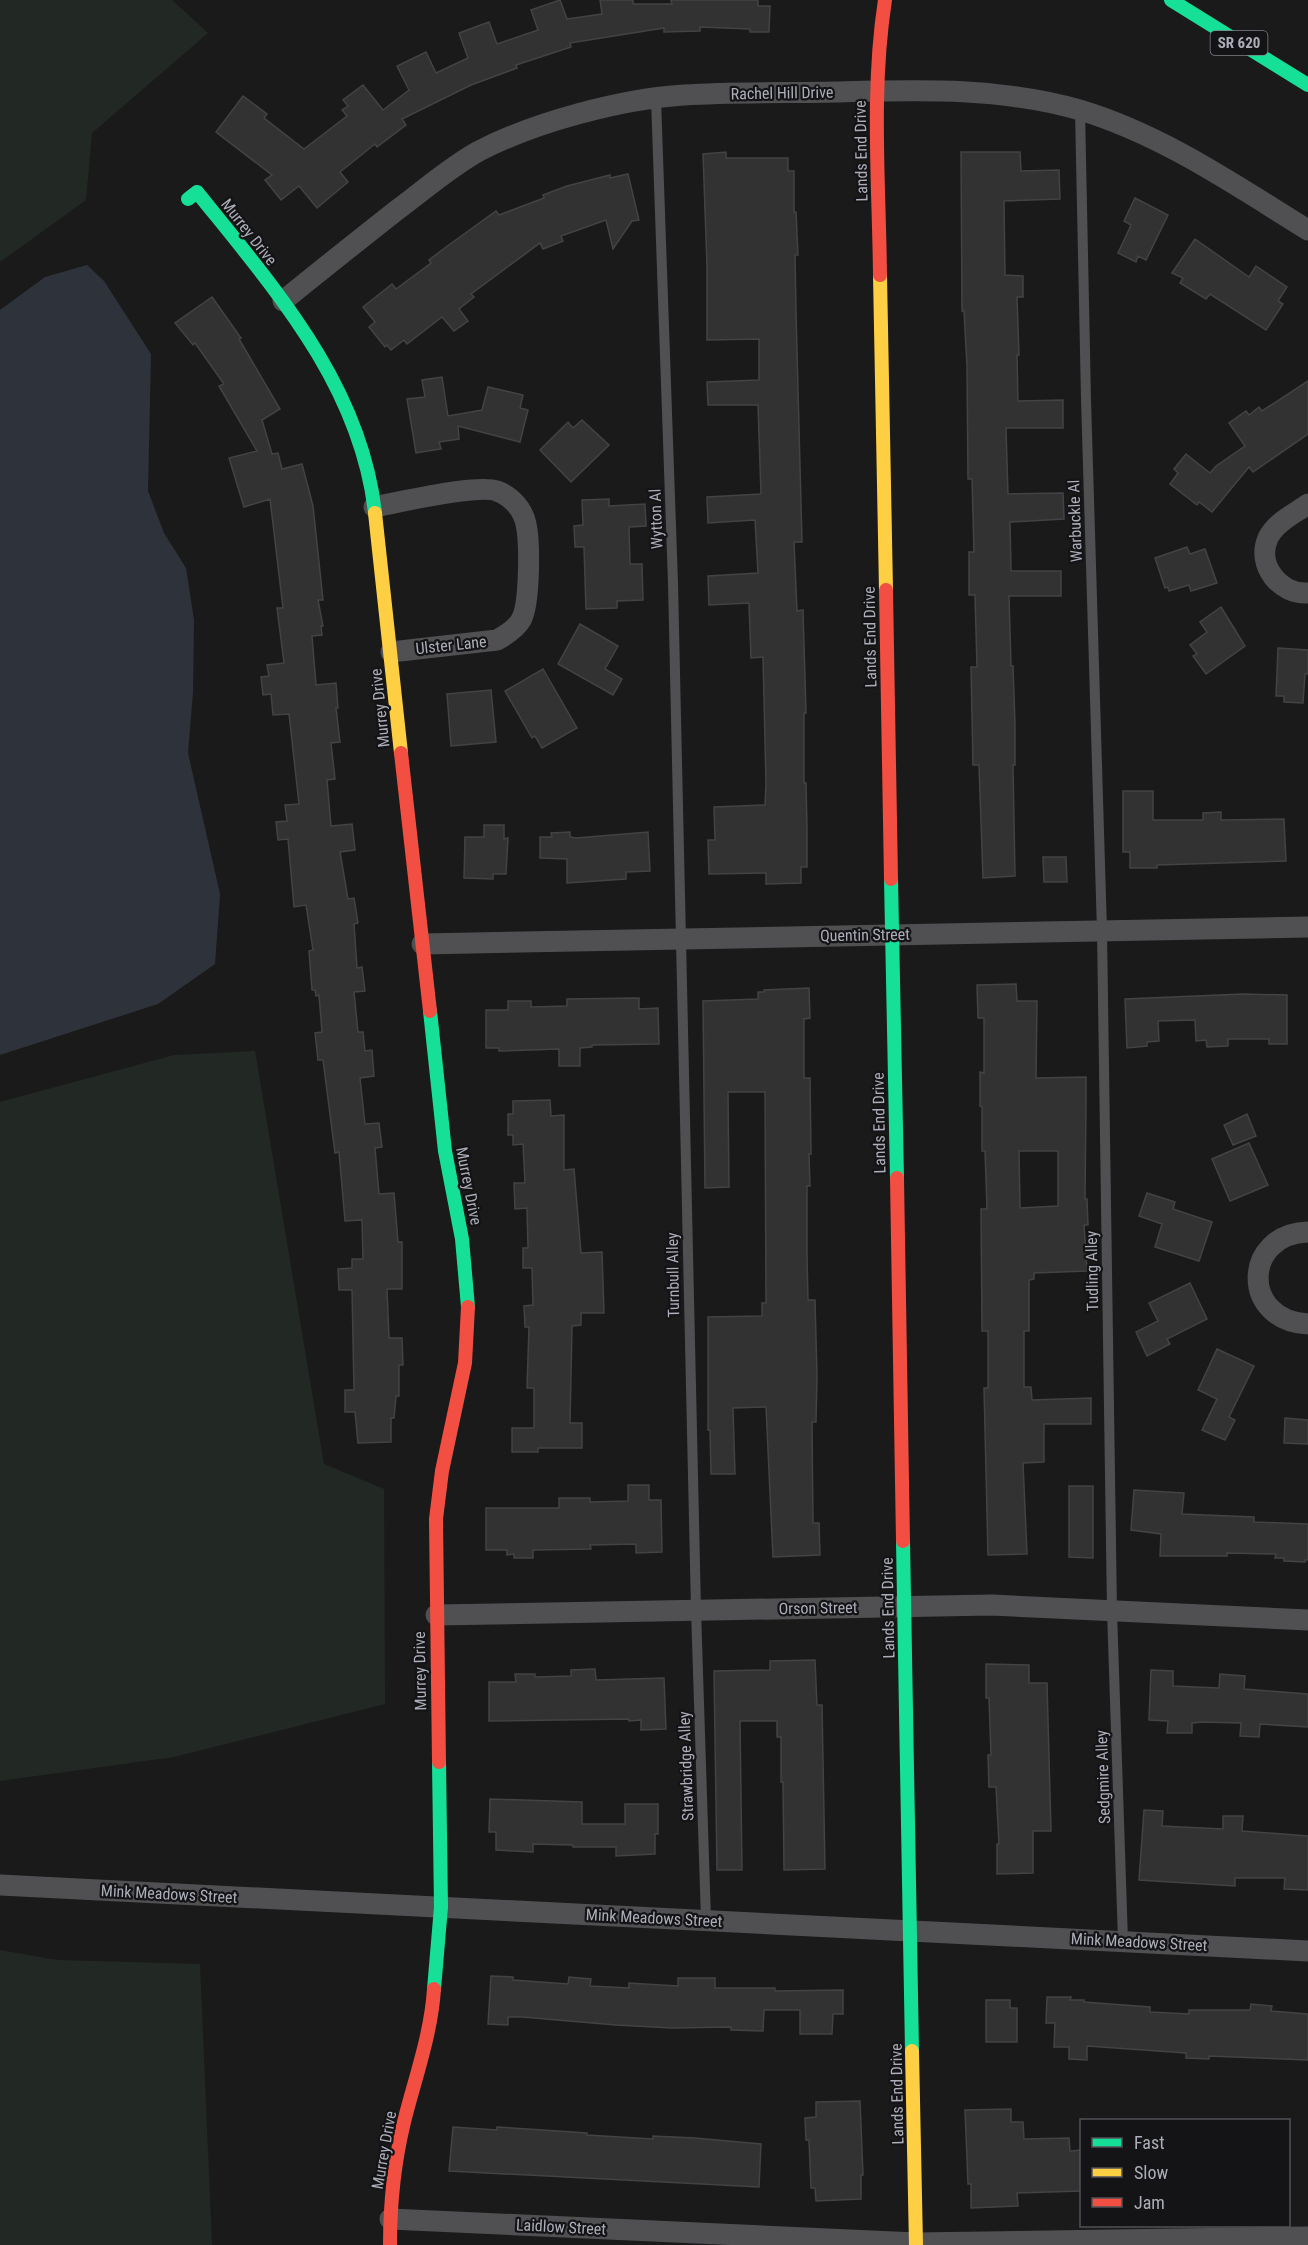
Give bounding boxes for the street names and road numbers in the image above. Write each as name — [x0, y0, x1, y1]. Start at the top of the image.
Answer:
road number: SR 620 — [1210, 31, 1268, 55]
street label: Rachel Hill Drive — [731, 83, 833, 103]
street label: Lands End Drive — [851, 100, 871, 202]
street label: Murrey Drive — [217, 195, 281, 269]
street label: Warbuckle Al — [1064, 479, 1086, 563]
street label: Wytton Al — [645, 488, 667, 550]
street label: Lands End Drive — [860, 586, 880, 688]
street label: Ulster Lane — [415, 632, 487, 658]
street label: Murrey Drive — [366, 668, 394, 748]
street label: Quentin Street — [820, 925, 910, 945]
street label: Lands End Drive — [869, 1072, 889, 1174]
street label: Murrey Drive — [452, 1145, 486, 1227]
street label: Tudling Alley — [1082, 1230, 1102, 1311]
street label: Turnbull Alley — [663, 1232, 683, 1318]
street label: Lands End Drive — [878, 1557, 898, 1659]
street label: Orson Street — [778, 1598, 858, 1618]
street label: Murrey Drive — [410, 1631, 430, 1711]
street label: Strawbridge Alley — [675, 1711, 697, 1821]
street label: Sedgmire Alley — [1092, 1729, 1114, 1824]
street label: Mink Meadows Street — [100, 1881, 238, 1907]
street label: Mink Meadows Street — [585, 1905, 723, 1931]
street label: Mink Meadows Street — [1070, 1929, 1208, 1955]
street label: Lands End Drive — [887, 2043, 907, 2145]
street label: Murrey Drive — [368, 2109, 400, 2191]
street label: Laidlow Street — [515, 2215, 607, 2239]

